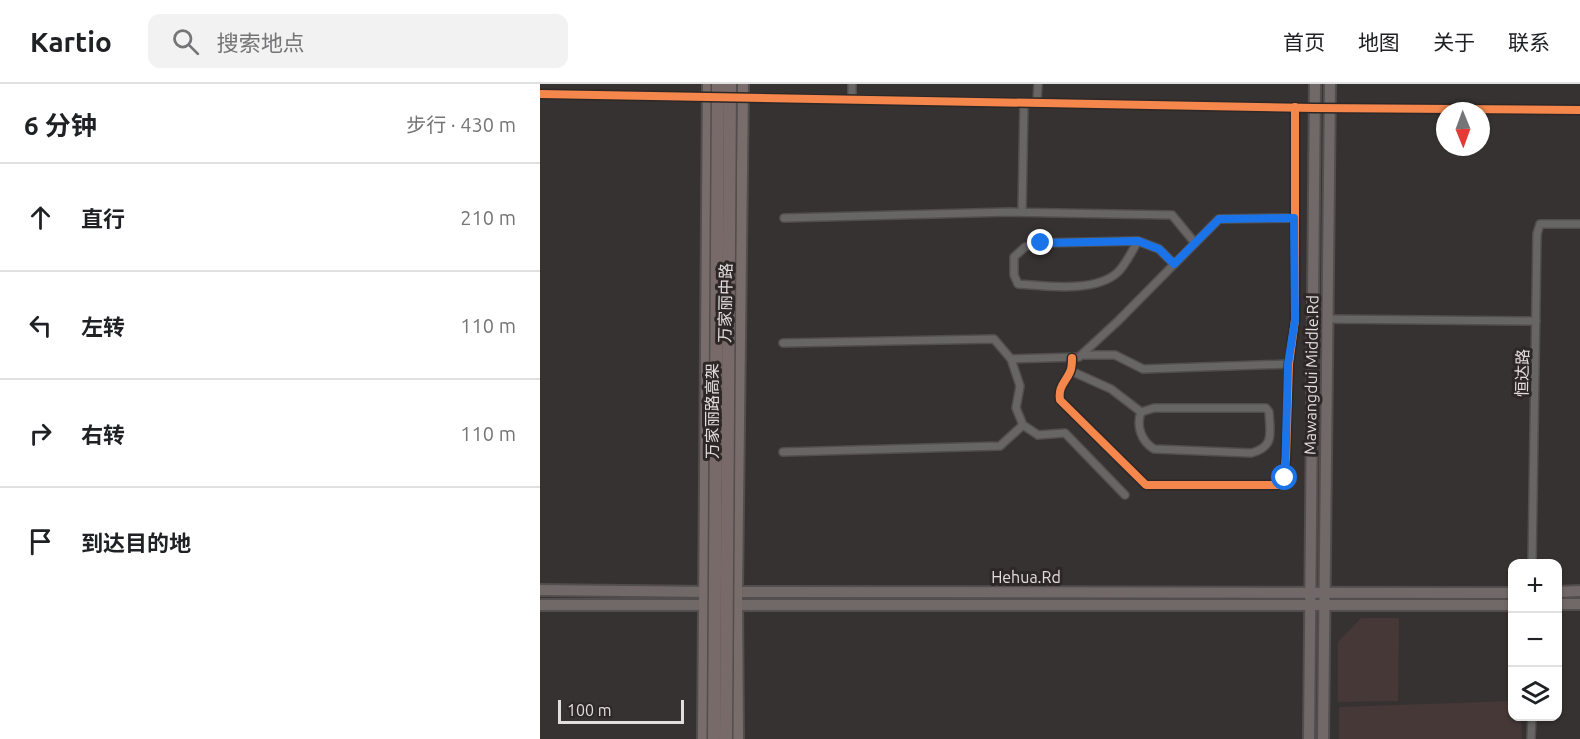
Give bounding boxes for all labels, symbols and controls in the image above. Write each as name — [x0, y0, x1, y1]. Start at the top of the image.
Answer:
search box — [148, 14, 568, 68]
icon: search — [169, 25, 202, 58]
text: Kartio — [30, 26, 112, 57]
text: 搜索地点 — [217, 30, 305, 55]
text: 首页 — [1283, 30, 1325, 54]
text: 地图 — [1358, 30, 1400, 54]
text: 关于 — [1433, 30, 1475, 54]
text: 联系 — [1508, 30, 1550, 54]
north arrow — [1436, 102, 1490, 156]
text: 6 分钟 — [24, 111, 97, 140]
text: 步行 · 430 m — [406, 113, 516, 136]
icon: ahead — [24, 201, 57, 234]
text: 直行 — [81, 206, 125, 231]
text: 210 m — [460, 206, 516, 229]
route end — [1027, 229, 1053, 255]
street label: 万家丽中路 — [715, 263, 735, 343]
street label: Mawangdui Middle.Rd — [1301, 295, 1321, 455]
icon: left — [24, 309, 57, 342]
text: 左转 — [81, 314, 125, 339]
text: 110 m — [460, 314, 516, 337]
street label: 恒达路 — [1513, 349, 1531, 397]
street label: 万家丽路高架 — [703, 363, 721, 459]
icon: right — [24, 417, 57, 450]
text: 右转 — [81, 422, 125, 447]
text: 110 m — [460, 422, 516, 445]
route start — [1271, 464, 1297, 490]
icon: arrive — [24, 525, 57, 558]
text: 到达目的地 — [81, 530, 191, 555]
map controls — [1508, 559, 1562, 721]
button: + — [1508, 559, 1562, 613]
street label: Hehua.Rd — [991, 568, 1061, 586]
button: − — [1508, 613, 1562, 667]
button: layers — [1508, 667, 1562, 721]
scale bar — [558, 697, 684, 724]
text: 100 m — [567, 701, 612, 719]

